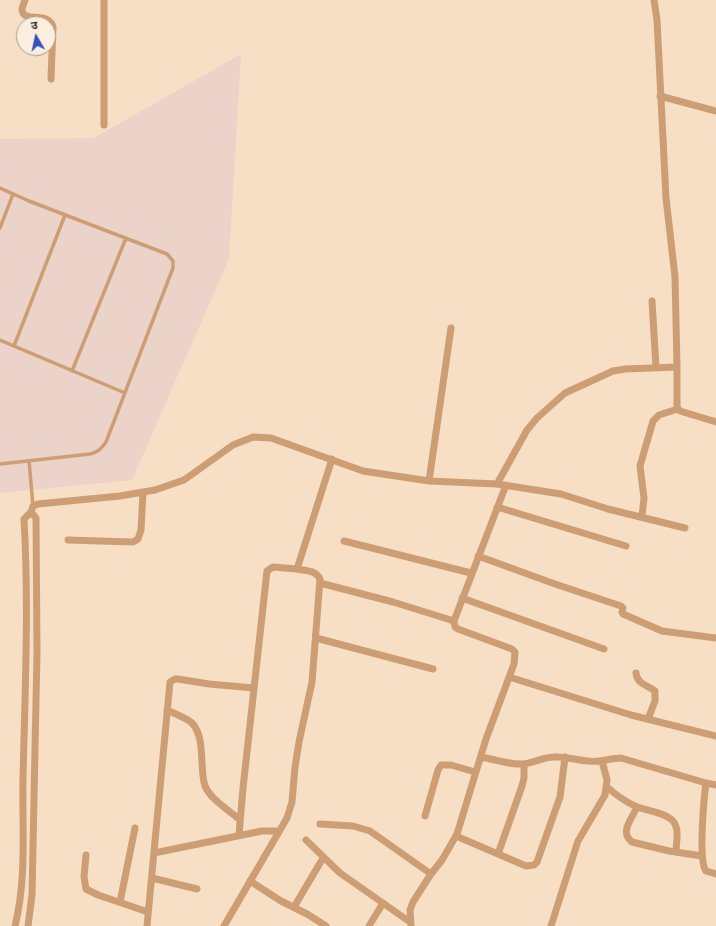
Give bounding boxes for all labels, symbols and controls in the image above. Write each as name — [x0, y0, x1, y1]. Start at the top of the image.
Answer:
north arrow — [16, 16, 56, 56]
text: उ — [30, 18, 38, 32]

